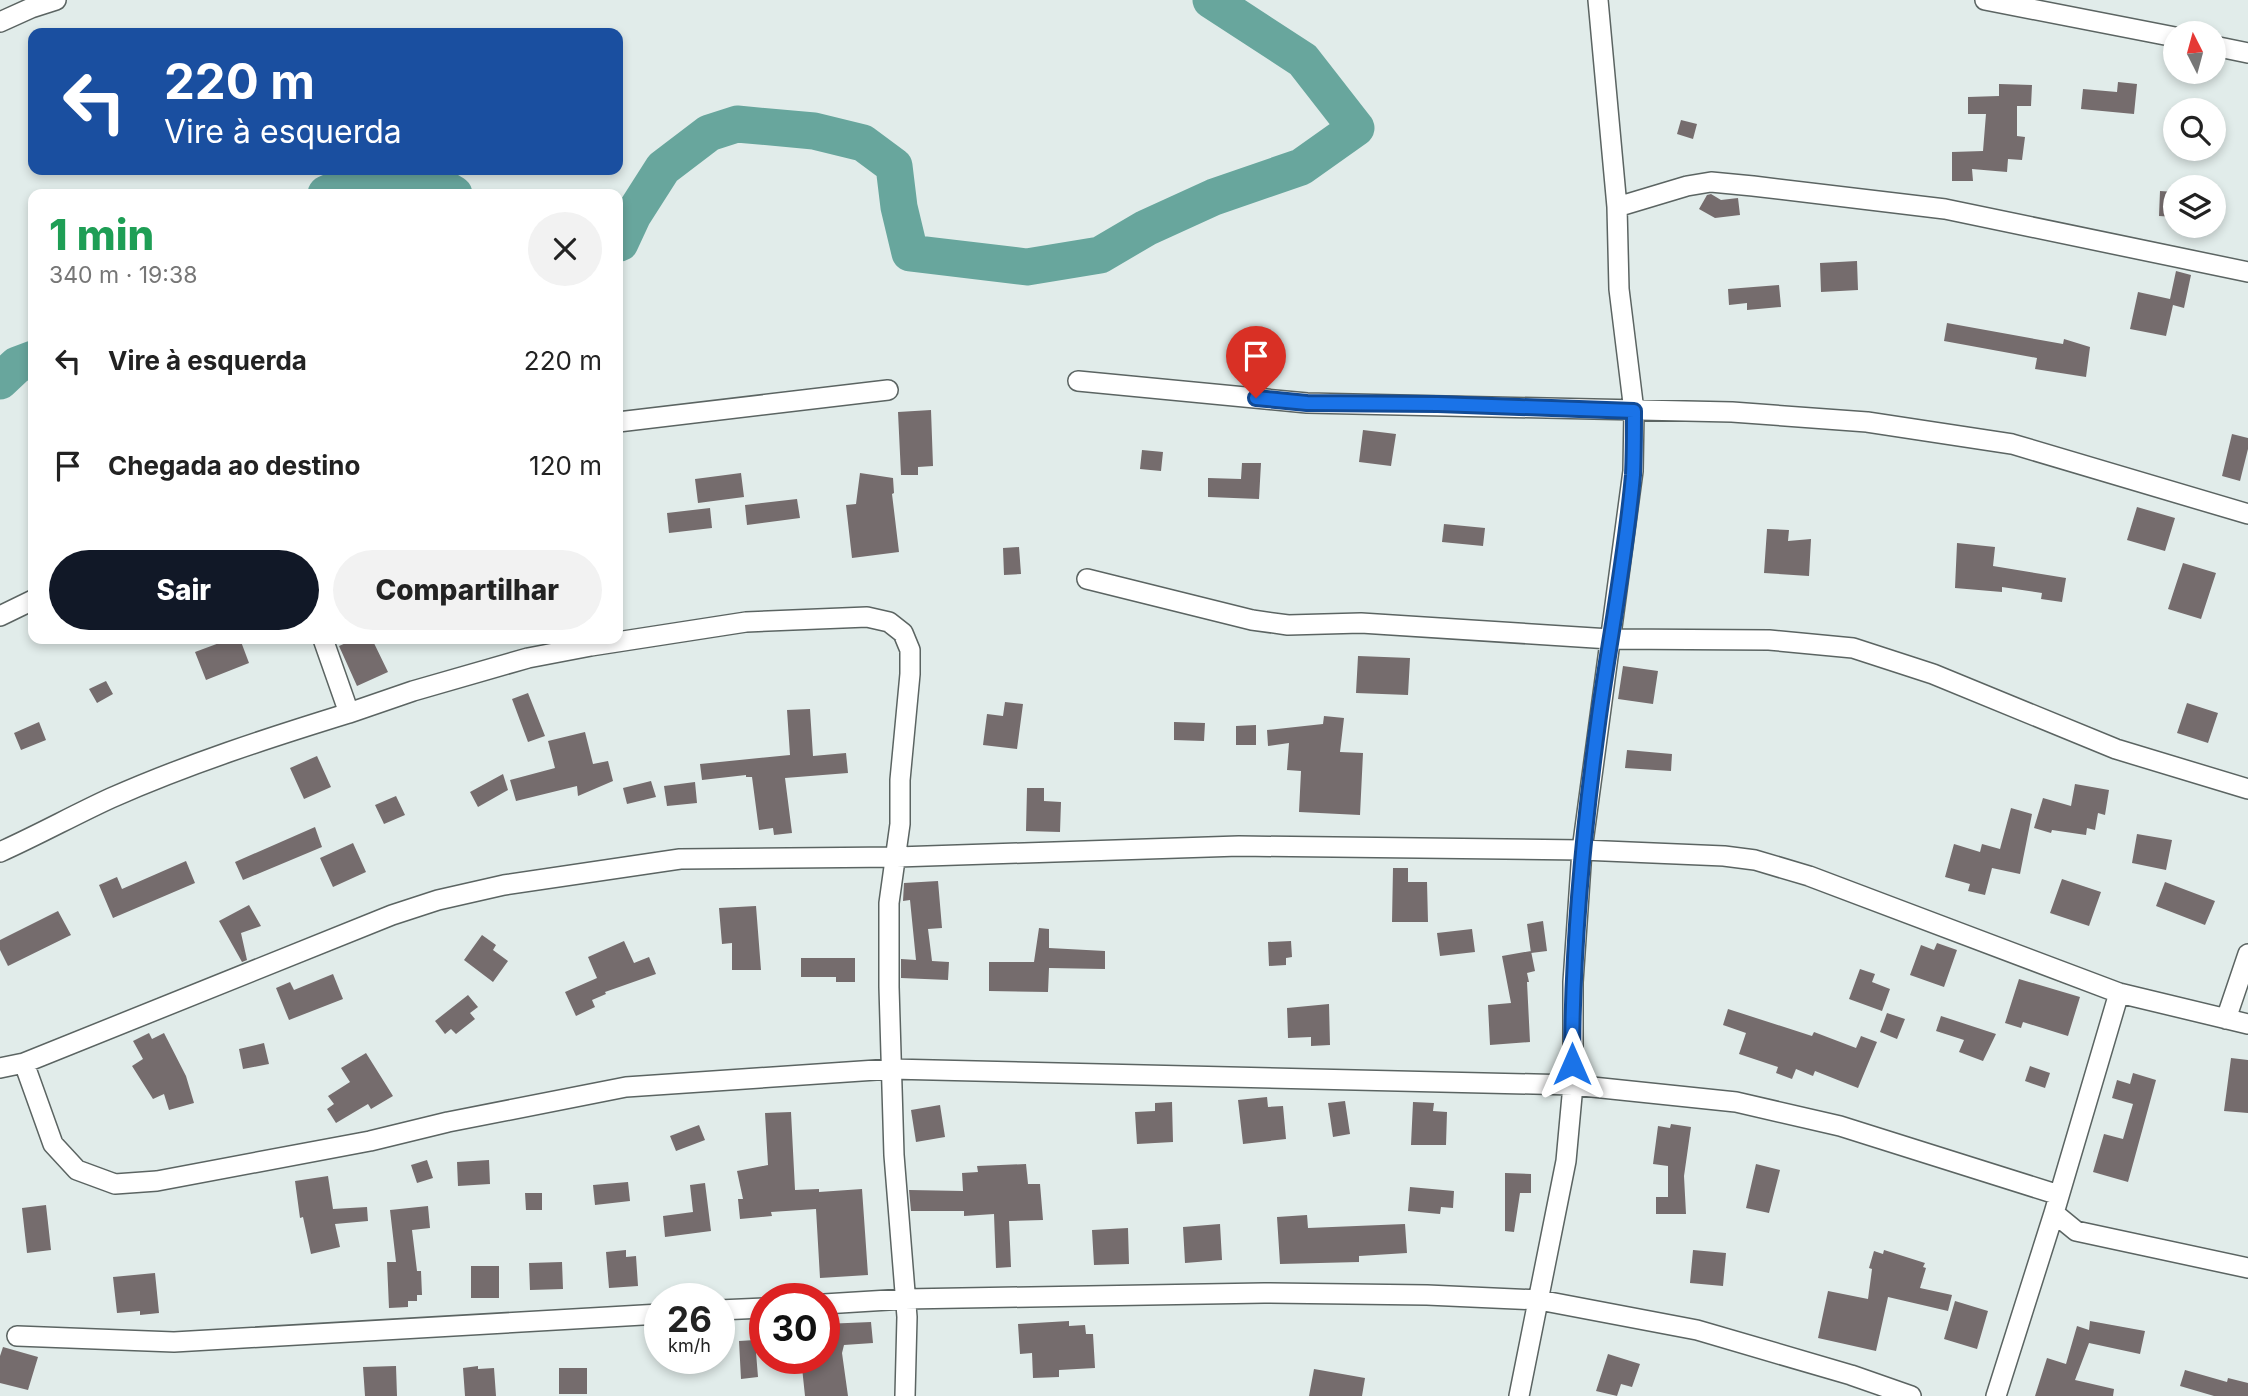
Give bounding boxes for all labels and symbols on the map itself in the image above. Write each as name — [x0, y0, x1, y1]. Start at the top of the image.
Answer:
north arrow — [2163, 21, 2226, 84]
pin — [1226, 326, 1286, 398]
position arrow — [1535, 1027, 1609, 1101]
speed limit sign: 30 — [749, 1283, 840, 1374]

